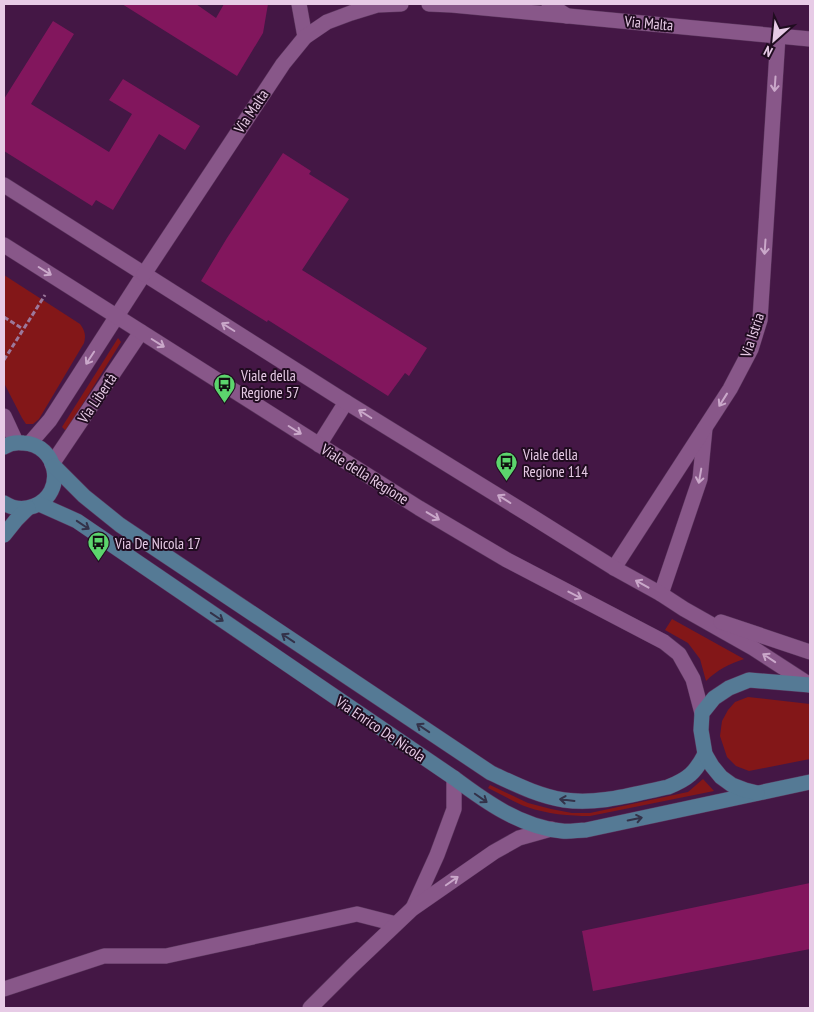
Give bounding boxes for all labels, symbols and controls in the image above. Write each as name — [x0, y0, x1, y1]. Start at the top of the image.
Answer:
street label: Via Malta — [623, 11, 674, 35]
north arrow — [749, 15, 799, 65]
text: N — [761, 42, 776, 61]
one-way arrow — [771, 76, 780, 92]
street label: Via Malta — [229, 86, 272, 137]
one-way arrow — [760, 238, 770, 254]
one-way arrow — [38, 266, 52, 276]
street label: Via Istria — [736, 310, 768, 360]
one-way arrow — [221, 322, 235, 332]
one-way arrow — [150, 338, 164, 348]
one-way arrow — [85, 350, 95, 364]
place label: Viale della Regione 57 — [240, 366, 299, 402]
street label: Via Libertà — [73, 369, 121, 427]
bus stop icon: Viale della Regione 57 — [213, 372, 237, 403]
one-way arrow — [717, 393, 727, 407]
one-way arrow — [359, 408, 373, 418]
one-way arrow — [288, 424, 302, 435]
street label: Viale della Regione — [317, 439, 412, 508]
place label: Viale della Regione 114 — [522, 445, 588, 481]
bus stop icon: Viale della Regione 114 — [495, 451, 519, 482]
one-way arrow — [695, 468, 705, 484]
one-way arrow — [497, 493, 511, 503]
one-way arrow — [425, 512, 439, 522]
one-way arrow — [76, 520, 90, 530]
bus stop icon: Via De Nicola 17 — [87, 531, 111, 562]
place label: Via De Nicola 17 — [114, 534, 201, 553]
one-way arrow — [635, 579, 650, 589]
one-way arrow — [567, 590, 582, 600]
one-way arrow — [210, 612, 224, 622]
one-way arrow — [281, 633, 295, 643]
one-way arrow — [762, 653, 776, 663]
street label: Via Enrico De Nicola — [332, 691, 429, 766]
one-way arrow — [417, 723, 431, 733]
one-way arrow — [474, 793, 488, 803]
one-way arrow — [560, 794, 576, 804]
one-way arrow — [627, 814, 643, 824]
one-way arrow — [445, 876, 459, 886]

